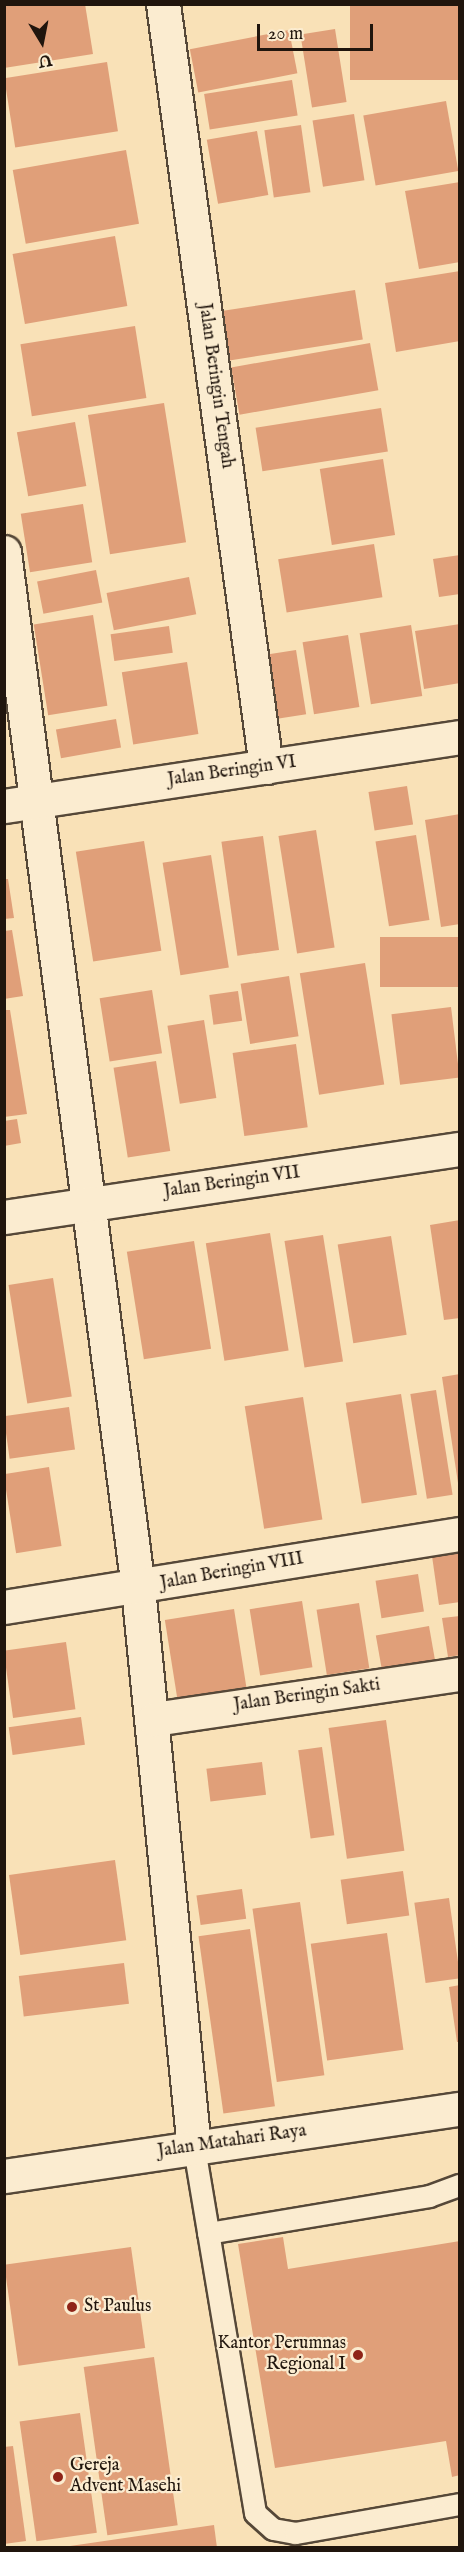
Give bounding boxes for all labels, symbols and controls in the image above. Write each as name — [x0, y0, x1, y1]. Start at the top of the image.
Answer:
north arrow — [12, 12, 72, 72]
scale bar — [260, 12, 376, 50]
text: 20 m — [268, 23, 303, 46]
text: U — [37, 49, 54, 71]
street label: Jalan Beringin Tengah — [193, 302, 237, 470]
street label: Jalan Beringin VI — [166, 752, 298, 792]
street label: Jalan Beringin VII — [162, 1163, 302, 1203]
street label: Jalan Beringin VIII — [159, 1549, 305, 1595]
street label: Jalan Beringin Sakti — [232, 1675, 382, 1717]
street label: Jalan Matahari Raya — [156, 2121, 308, 2163]
place label: St Paulus — [84, 2296, 151, 2318]
marker: St Paulus — [65, 2300, 79, 2314]
place label: Kantor Perumnas Regional I — [217, 2334, 346, 2376]
marker: Kantor Perumnas Regional I — [351, 2348, 365, 2362]
place label: Gereja Advent Masehi — [70, 2456, 181, 2498]
marker: Gereja Advent Masehi — [51, 2470, 65, 2484]

